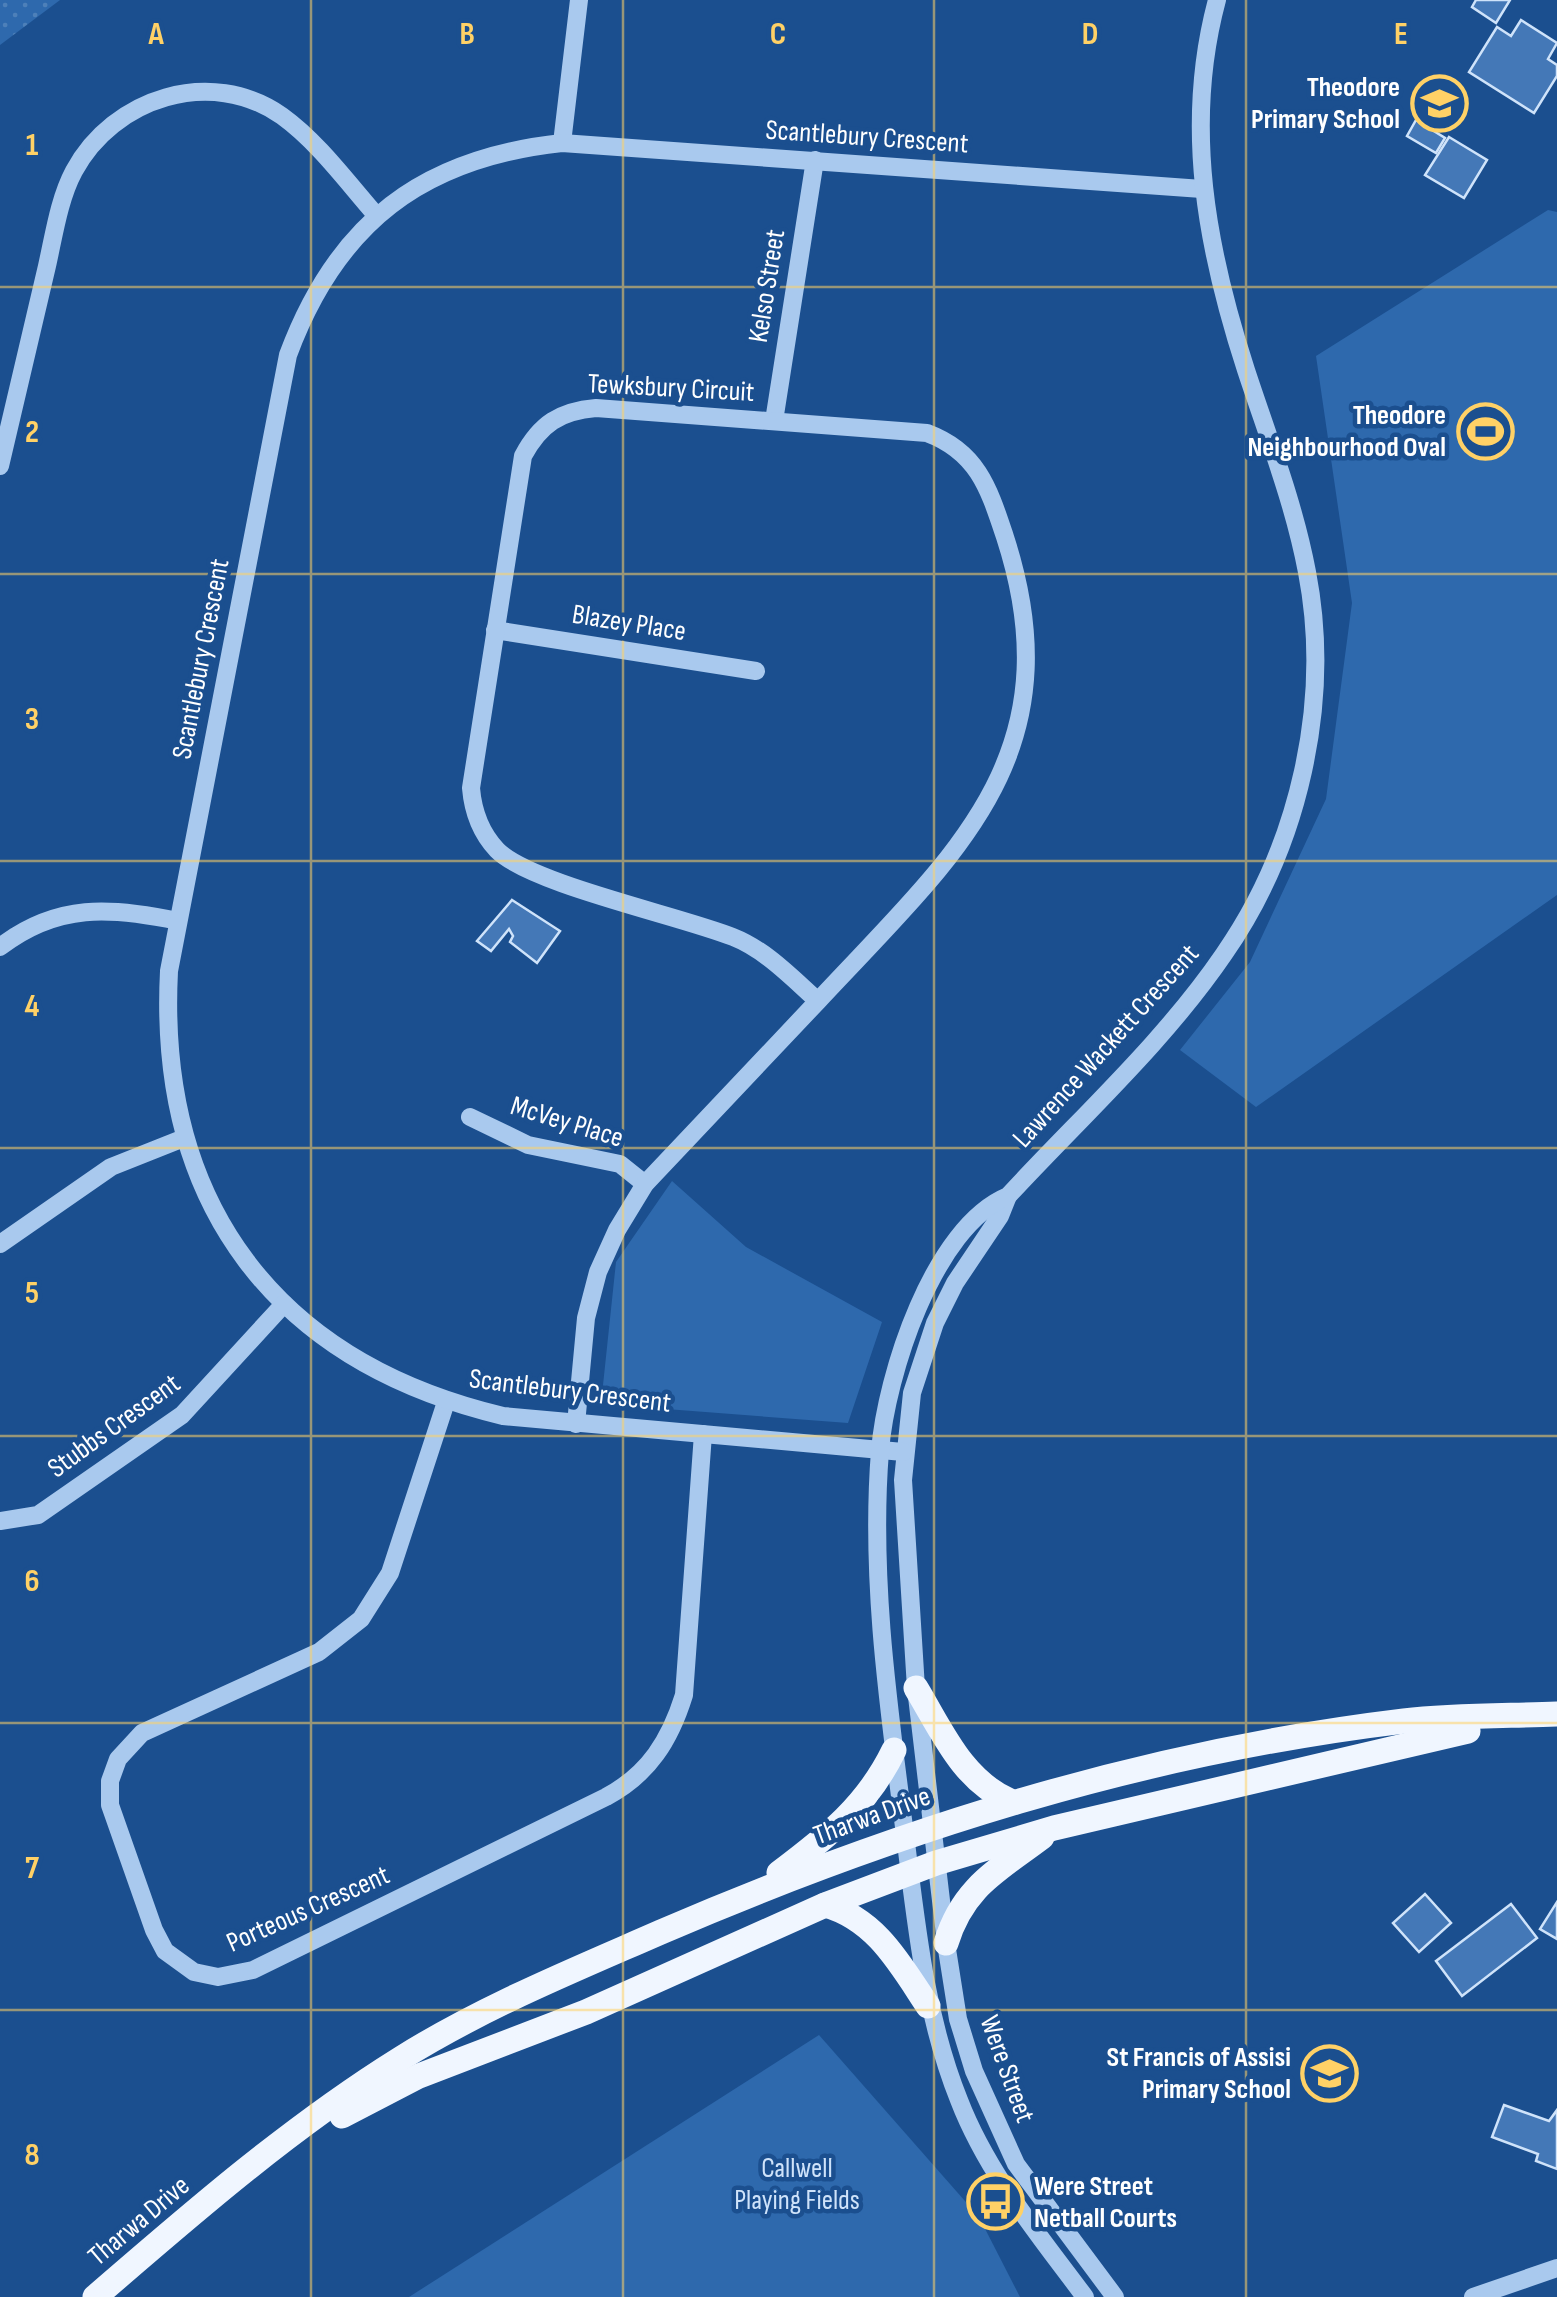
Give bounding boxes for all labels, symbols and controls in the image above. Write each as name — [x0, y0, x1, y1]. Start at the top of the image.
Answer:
text: A — [147, 15, 164, 54]
text: B — [459, 15, 475, 54]
text: C — [770, 15, 786, 54]
text: D — [1082, 15, 1098, 54]
text: E — [1394, 15, 1408, 54]
place label: Theodore Primary School — [1251, 71, 1400, 136]
school or university icon: Theodore Primary School — [1409, 73, 1469, 133]
street label: Scantlebury Crescent — [765, 113, 969, 161]
text: 1 — [26, 126, 39, 165]
street label: Kelso Street — [742, 227, 792, 345]
street label: Tewksbury Circuit — [587, 367, 755, 409]
place label: Theodore Neighbourhood Oval — [1247, 399, 1446, 464]
sports icon: Theodore Neighbourhood Oval — [1455, 401, 1515, 461]
text: 2 — [25, 413, 39, 452]
street label: Scantlebury Crescent — [165, 556, 237, 762]
street label: Blazey Place — [570, 598, 688, 648]
text: 3 — [25, 700, 39, 739]
street label: Lawrence Wackett Crescent — [1006, 938, 1206, 1154]
text: 4 — [25, 987, 40, 1026]
street label: McVey Place — [507, 1089, 627, 1155]
text: 5 — [25, 1274, 39, 1313]
street label: Scantlebury Crescent — [467, 1362, 673, 1420]
street label: Stubbs Crescent — [41, 1367, 187, 1485]
text: 6 — [24, 1562, 40, 1601]
street label: Tharwa Drive — [809, 1780, 935, 1852]
text: 7 — [25, 1849, 39, 1888]
street label: Porteous Crescent — [222, 1858, 394, 1960]
street label: Were Street — [972, 2011, 1042, 2127]
place label: St Francis of Assisi Primary School — [1107, 2041, 1291, 2106]
school or university icon: St Francis of Assisi Primary School — [1300, 2043, 1360, 2103]
text: 8 — [24, 2136, 40, 2175]
park label: Callwell Playing Fields — [734, 2152, 860, 2217]
street label: Tharwa Drive — [82, 2169, 196, 2273]
place label: Were Street Netball Courts — [1034, 2170, 1177, 2235]
bus stop icon: Were Street Netball Courts — [965, 2172, 1025, 2232]

